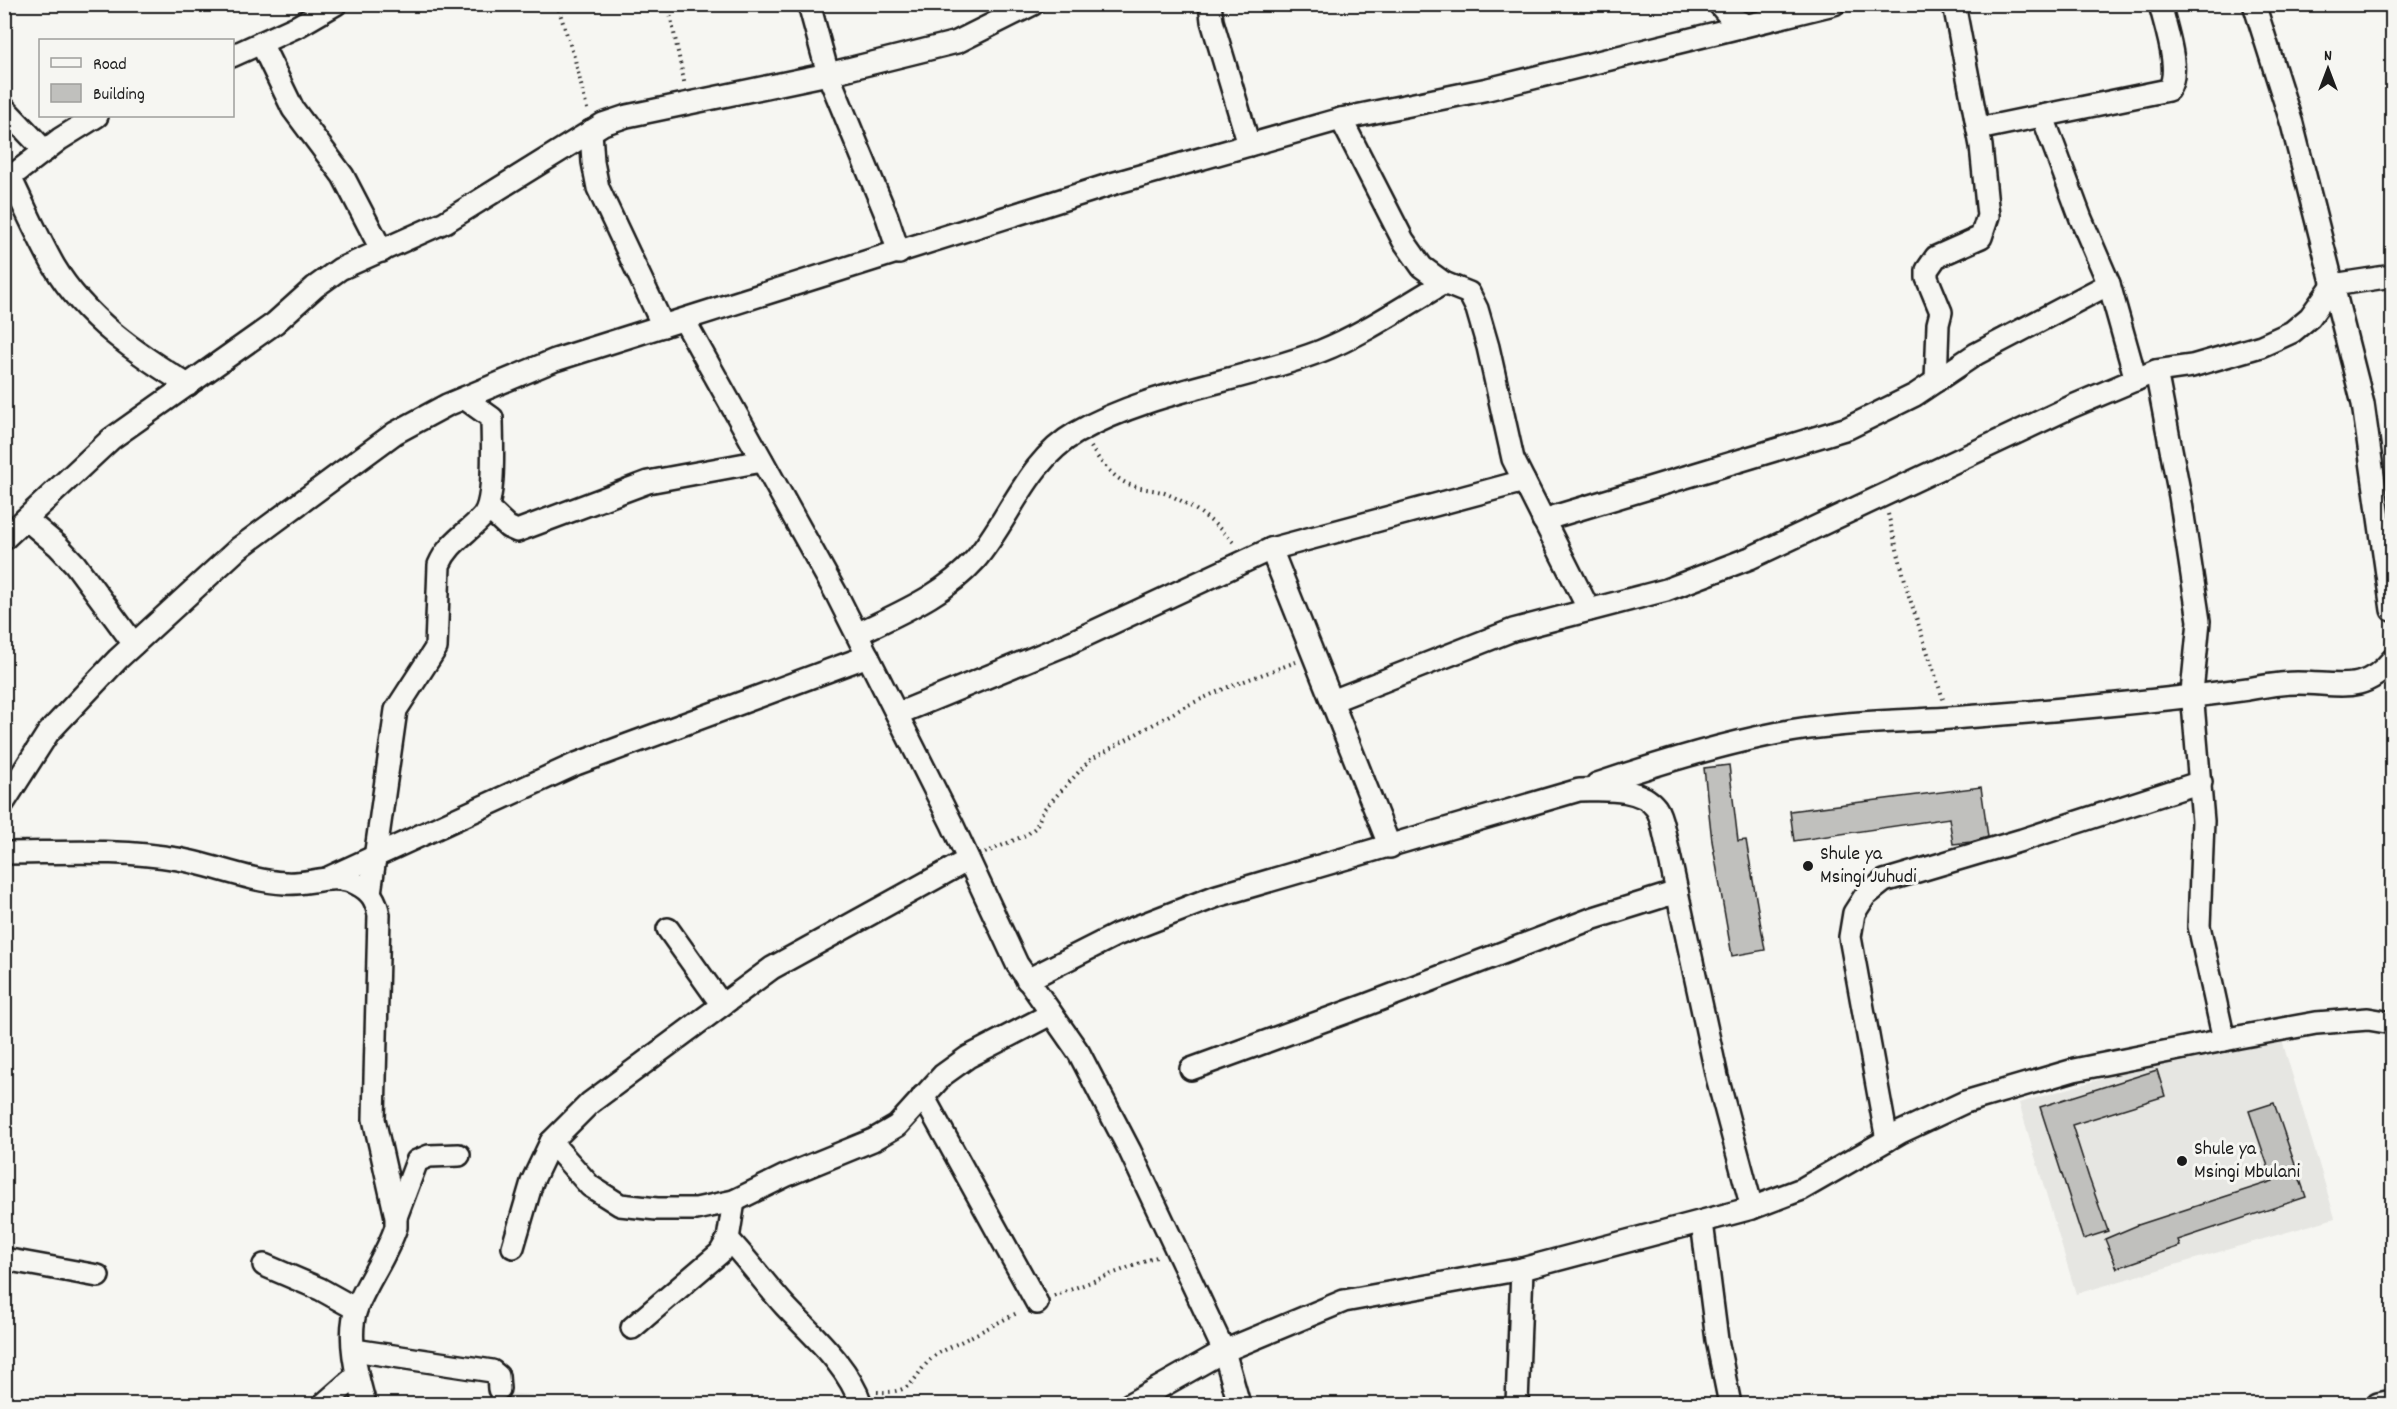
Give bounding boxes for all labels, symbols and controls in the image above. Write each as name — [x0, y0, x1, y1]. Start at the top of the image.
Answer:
legend — [39, 39, 234, 117]
north arrow — [2298, 39, 2358, 99]
text: N — [2324, 45, 2332, 68]
text: Road — [93, 53, 127, 78]
text: Building — [93, 83, 145, 108]
place label: Shule ya Msingi Juhudi — [1820, 841, 1917, 892]
marker: Shule ya Msingi Juhudi — [1801, 859, 1815, 873]
place label: Shule ya Msingi Mbulani — [2194, 1136, 2300, 1187]
marker: Shule ya Msingi Mbulani — [2175, 1154, 2189, 1168]

